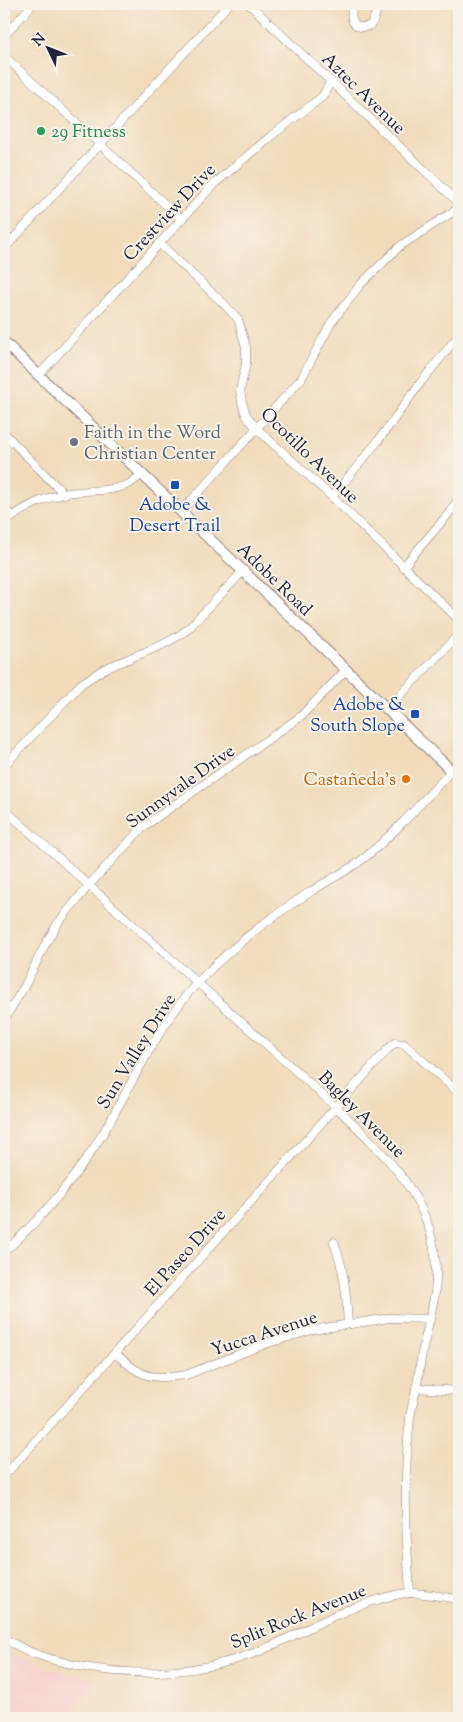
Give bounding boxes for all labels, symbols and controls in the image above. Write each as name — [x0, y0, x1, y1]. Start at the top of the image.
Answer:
north arrow — [22, 22, 72, 72]
text: N — [29, 30, 51, 51]
street label: Aztec Avenue — [315, 48, 411, 141]
place label: 29 Fitness — [51, 120, 126, 146]
marker: 29 Fitness — [35, 125, 47, 137]
street label: Crestview Drive — [118, 158, 223, 268]
street label: Ocotillo Avenue — [253, 403, 364, 510]
place label: Faith in the Word Christian Center — [84, 421, 221, 468]
marker: Faith in the Word Christian Center — [68, 436, 80, 448]
marker: Adobe & Desert Trail — [169, 479, 181, 491]
place label: Adobe & Desert Trail — [129, 493, 221, 540]
street label: Adobe Road — [230, 538, 317, 623]
place label: Adobe & South Slope — [310, 693, 405, 740]
marker: Adobe & South Slope — [409, 708, 421, 720]
street label: Sunnyvale Drive — [121, 739, 241, 836]
place label: Castañeda's — [304, 768, 396, 794]
marker: Castañeda's — [400, 773, 412, 785]
street label: Sun Valley Drive — [92, 989, 184, 1115]
street label: Bagley Avenue — [311, 1066, 410, 1165]
street label: El Paseo Drive — [140, 1204, 233, 1303]
street label: Yucca Avenue — [208, 1305, 321, 1364]
street label: Split Rock Avenue — [227, 1579, 371, 1657]

